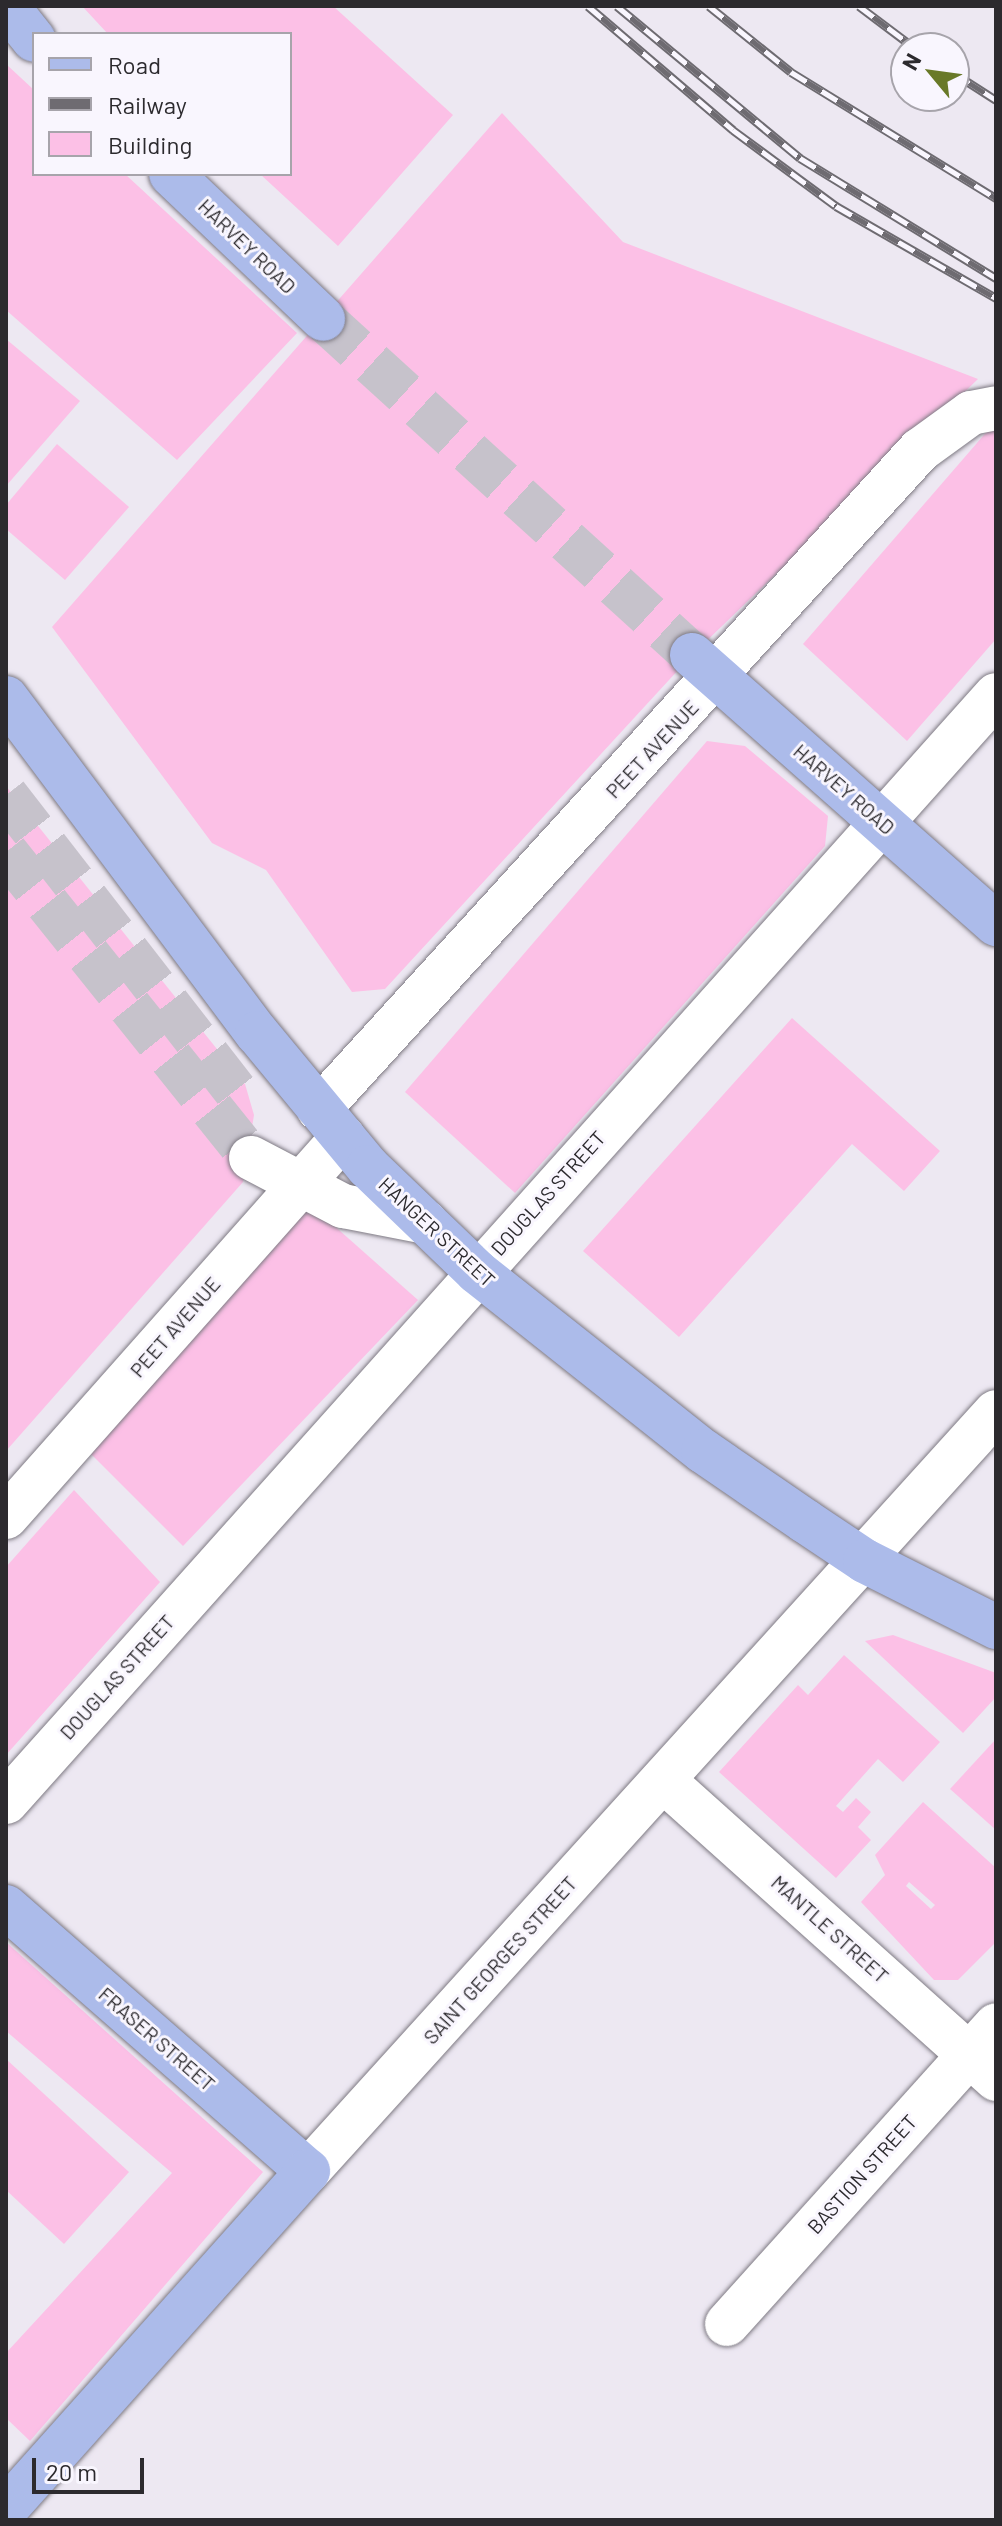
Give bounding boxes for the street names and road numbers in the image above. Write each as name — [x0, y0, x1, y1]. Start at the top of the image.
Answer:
street label: HARVEY ROAD — [194, 194, 300, 298]
street label: PEET AVENUE — [601, 695, 703, 803]
street label: HARVEY ROAD — [789, 739, 899, 839]
street label: DOUGLAS STREET — [486, 1126, 610, 1260]
street label: HANGER STREET — [374, 1172, 500, 1292]
street label: PEET AVENUE — [125, 1272, 225, 1382]
street label: DOUGLAS STREET — [55, 1610, 179, 1744]
street label: MANTLE STREET — [767, 1870, 893, 1988]
street label: SAINT GEORGES STREET — [418, 1871, 582, 2049]
street label: FRASER STREET — [94, 1982, 220, 2096]
street label: BASTION STREET — [802, 2110, 922, 2238]

